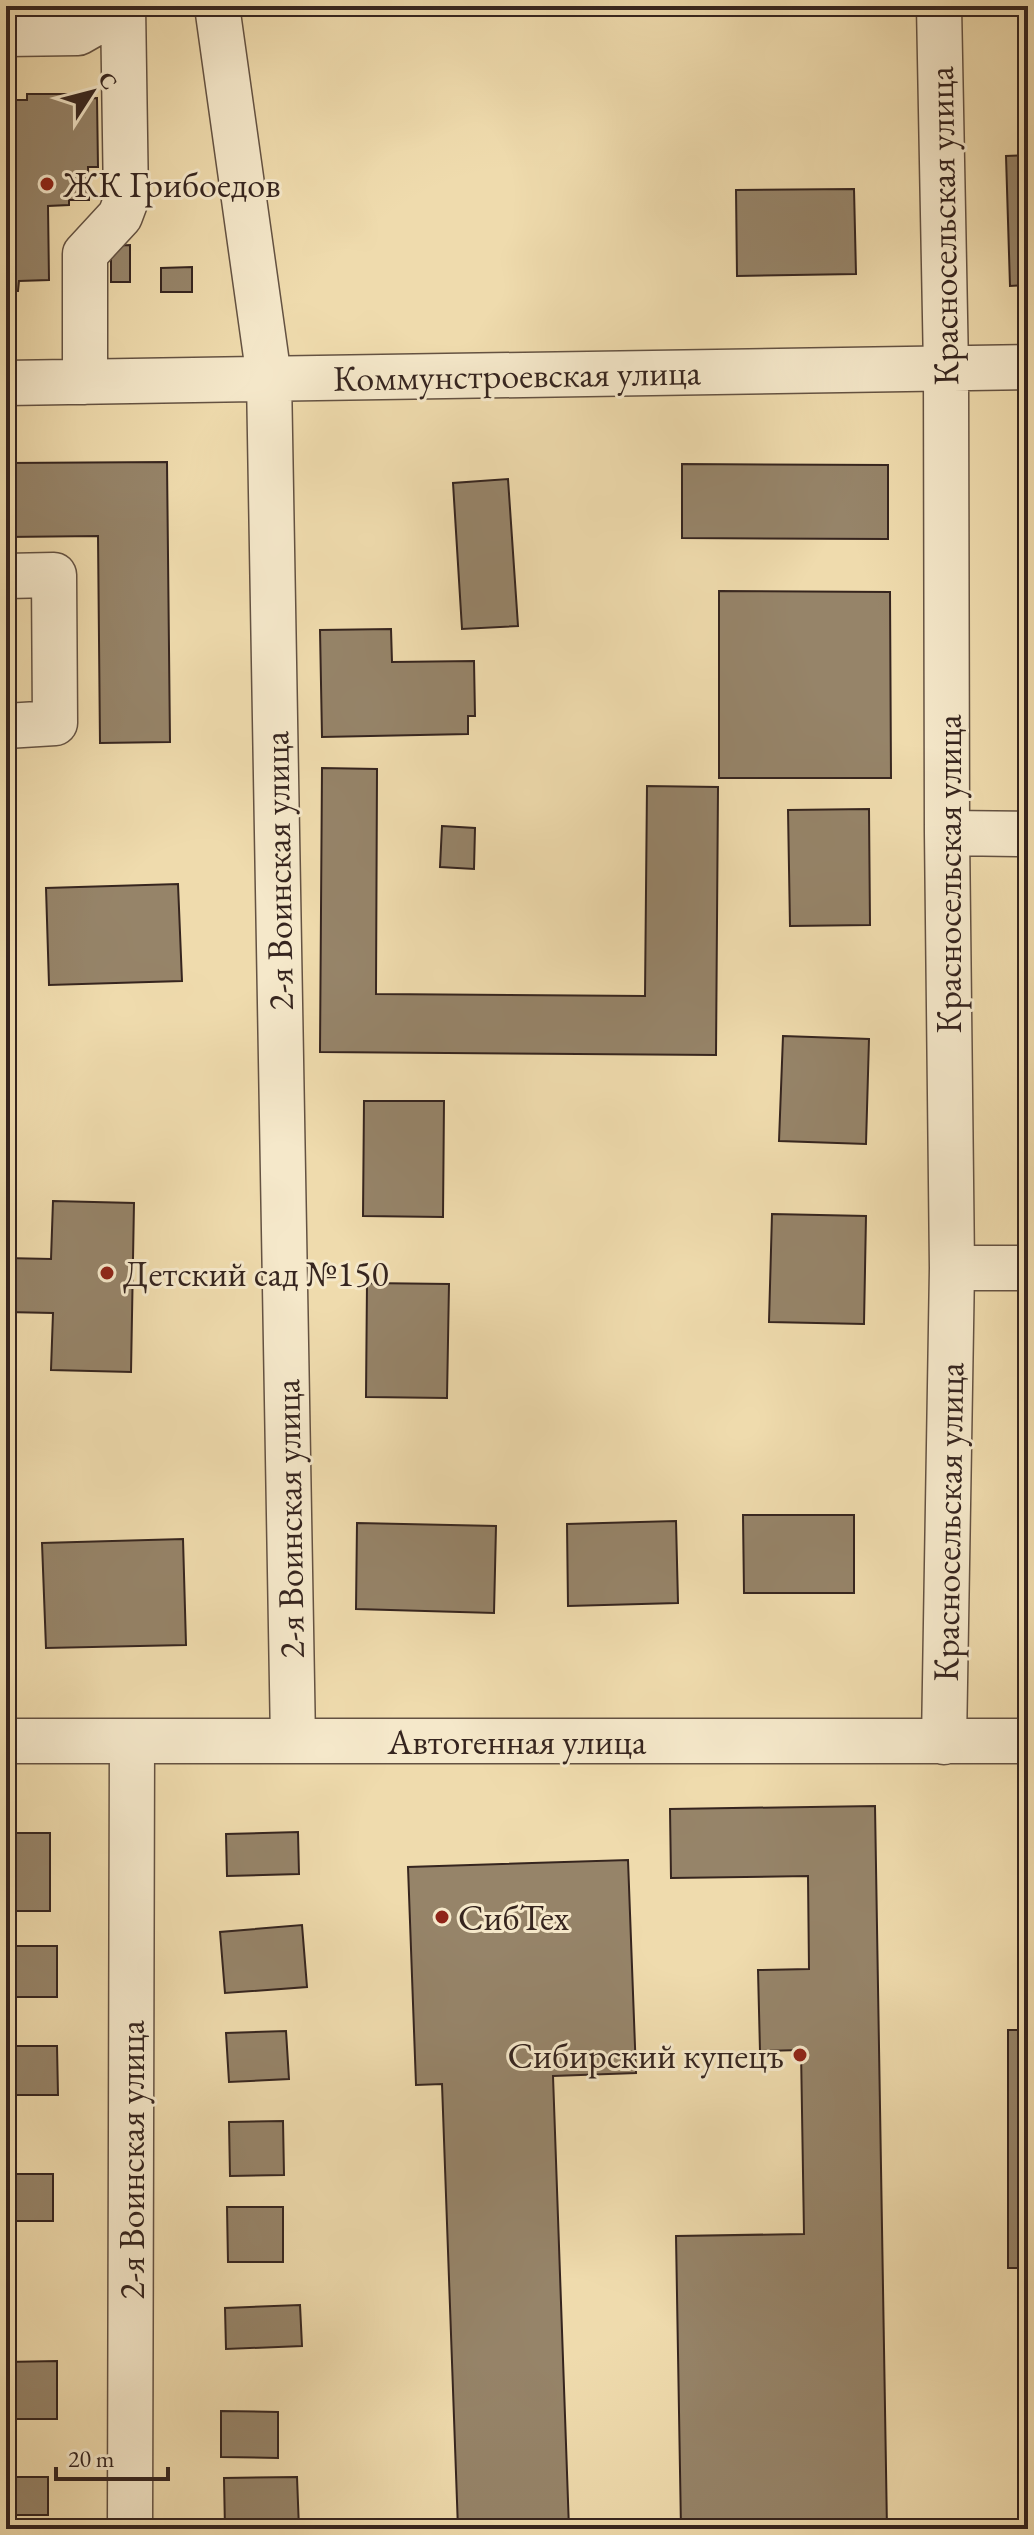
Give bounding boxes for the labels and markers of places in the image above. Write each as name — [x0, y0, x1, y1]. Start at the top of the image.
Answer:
place label: ЖК Грибоедов — [62, 161, 280, 208]
marker: ЖК Грибоедов — [38, 175, 56, 193]
place label: Детский сад №150 — [123, 1250, 389, 1297]
marker: Детский сад №150 — [98, 1264, 116, 1282]
place label: СибТех — [458, 1894, 569, 1941]
marker: СибТех — [433, 1908, 451, 1926]
place label: Сибирский купецъ — [507, 2032, 784, 2079]
marker: Сибирский купецъ — [791, 2046, 809, 2064]

